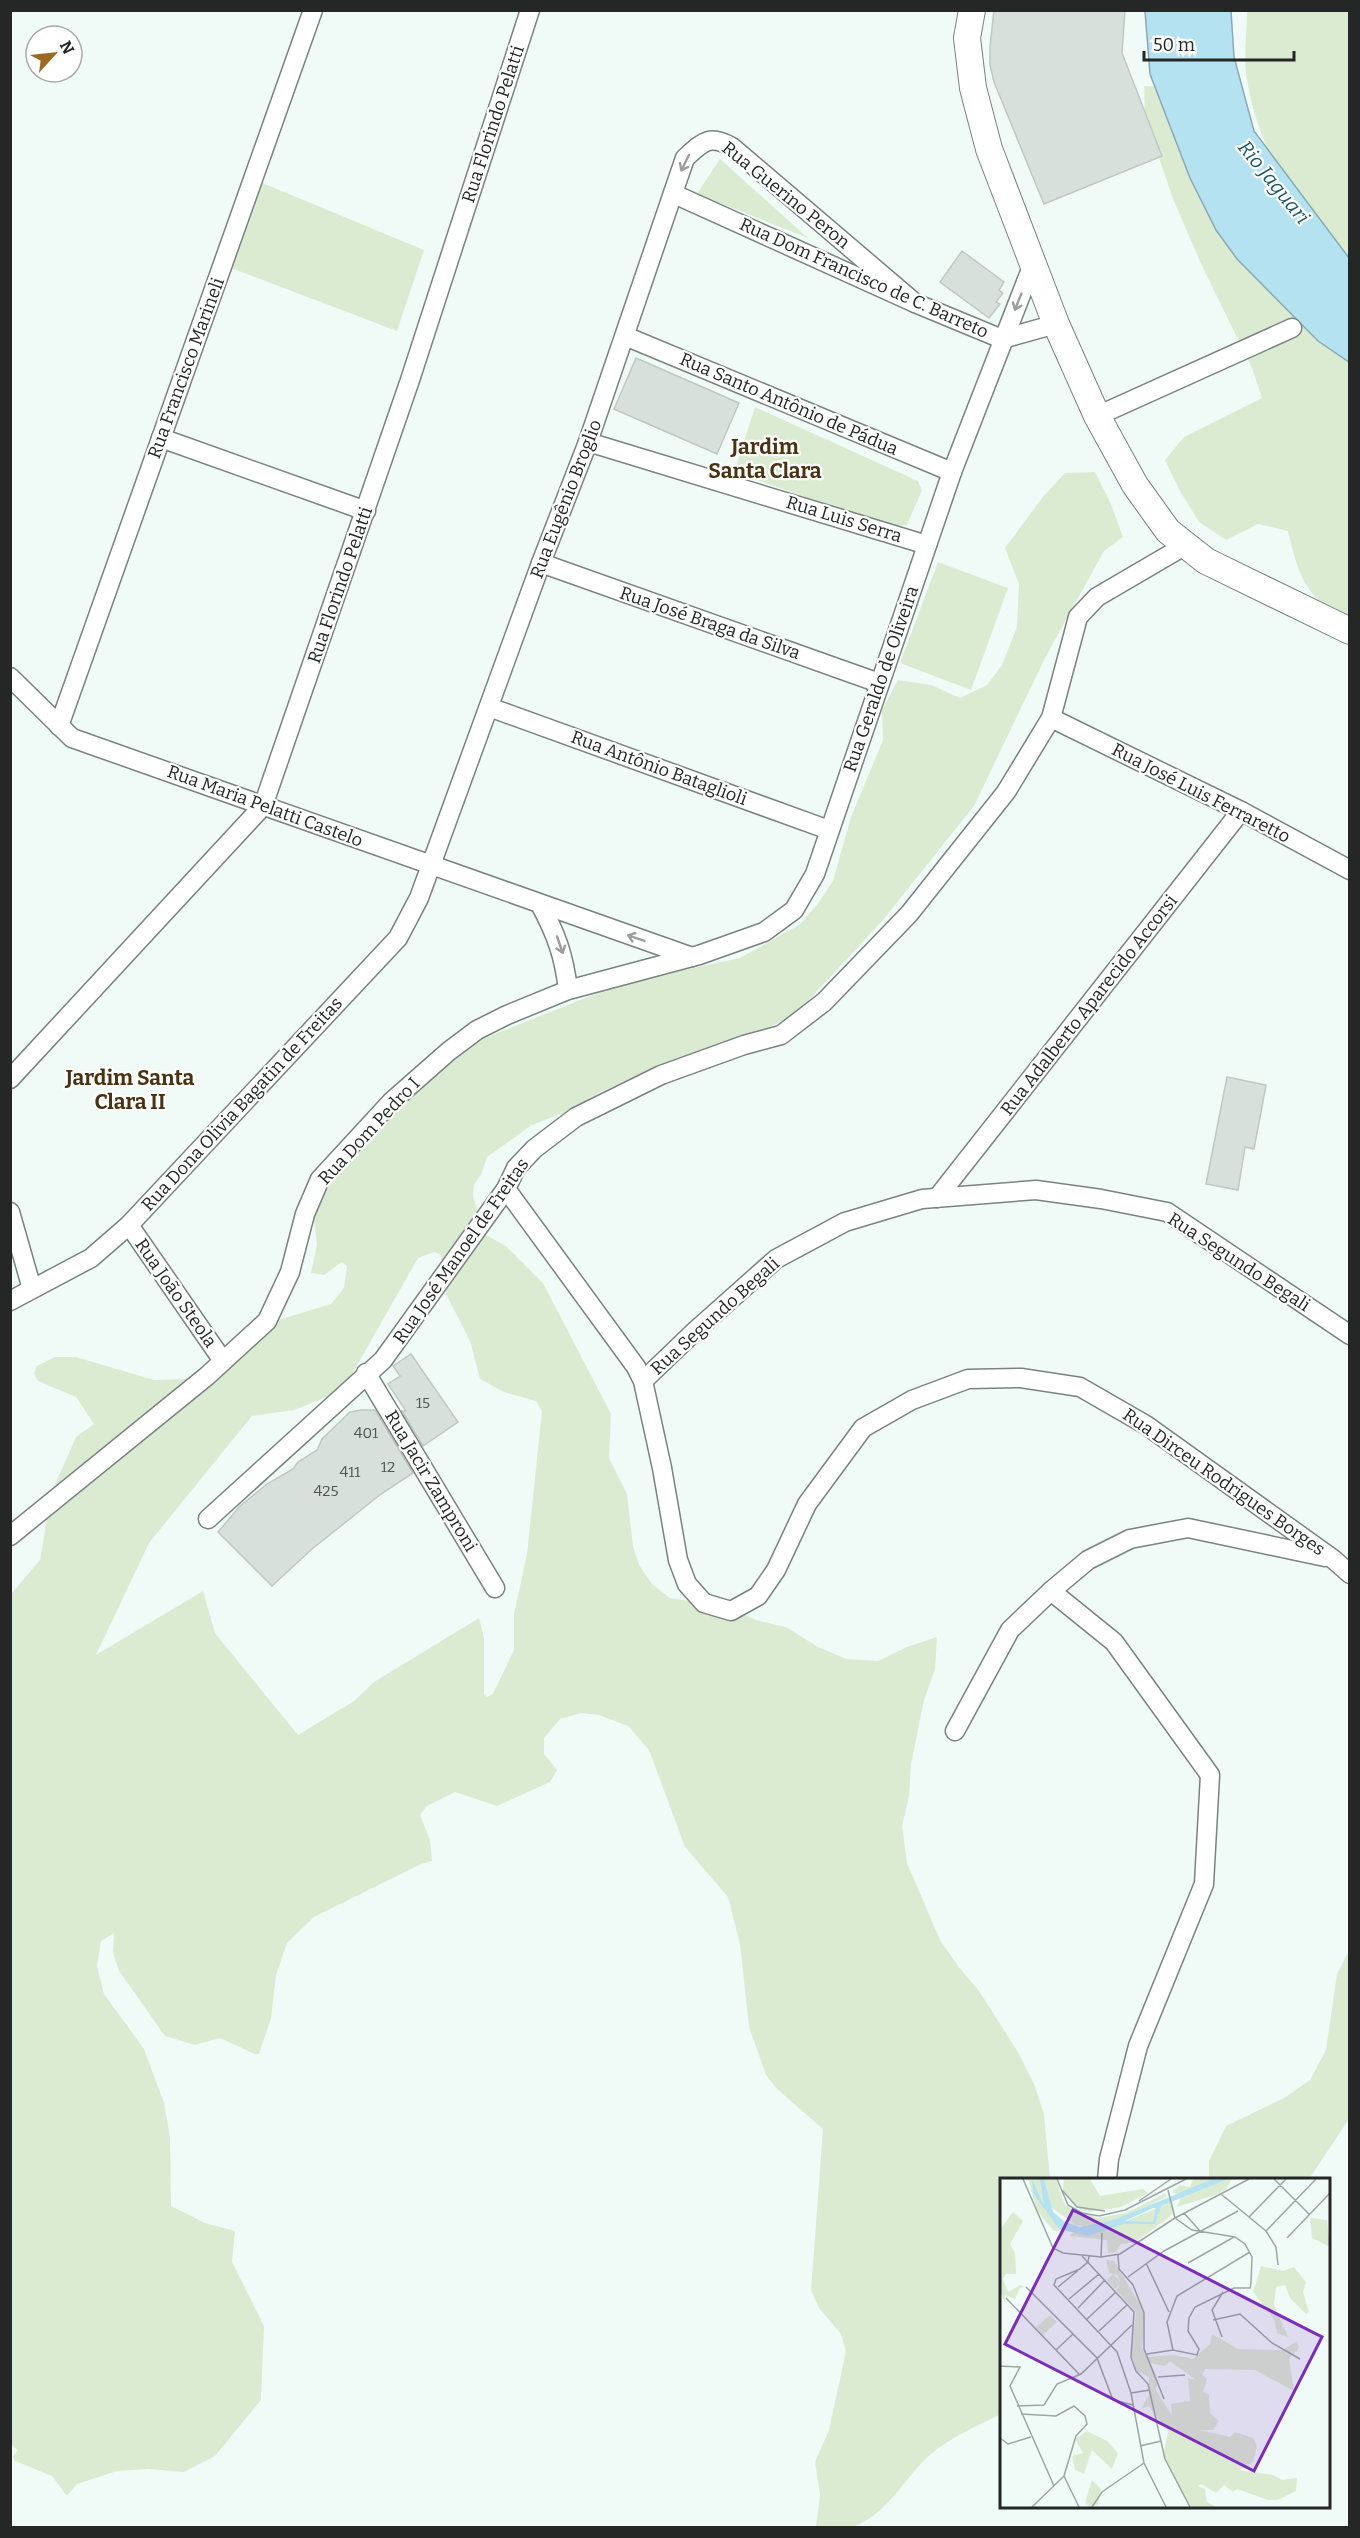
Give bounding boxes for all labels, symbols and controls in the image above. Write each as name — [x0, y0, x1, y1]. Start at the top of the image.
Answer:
north arrow — [24, 24, 84, 84]
scale bar — [1144, 24, 1294, 62]
text: 50 m — [1153, 34, 1195, 56]
text: N — [56, 38, 78, 57]
street label: Rua Florindo Pelatti — [457, 43, 529, 205]
water label: Rio Jaguari — [1233, 135, 1315, 229]
street label: Rua Guerino Peron — [718, 137, 855, 254]
one-way arrow — [679, 153, 691, 171]
street label: Rua Dom Francisco de C. Barreto — [736, 213, 992, 343]
street label: Rua Francisco Marineli — [143, 275, 229, 461]
one-way arrow — [1012, 292, 1023, 310]
street label: Rua Santo Antônio de Pádua — [677, 348, 902, 460]
street label: Rua Eugênio Broglio — [526, 416, 606, 582]
district label: Jardim Santa Clara — [708, 434, 822, 484]
street label: Rua Luis Serra — [783, 491, 905, 547]
street label: Rua Florindo Pelatti — [303, 504, 377, 666]
street label: Rua José Braga da Silva — [617, 582, 803, 664]
street label: Rua Geraldo de Oliveira — [839, 583, 923, 775]
street label: Rua Antônio Bataglioli — [568, 726, 750, 810]
street label: Rua José Luis Ferraretto — [1108, 738, 1294, 848]
street label: Rua Maria Pelatti Castelo — [164, 760, 366, 852]
street label: Rua Adalberto Aparecido Accorsi — [996, 890, 1182, 1120]
one-way arrow — [627, 931, 646, 942]
one-way arrow — [555, 935, 566, 954]
street label: Rua Dona Olivia Bagatin de Freitas — [137, 992, 347, 1216]
district label: Jardim Santa Clara II — [65, 1065, 195, 1115]
street label: Rua Dom Pedro I — [314, 1073, 424, 1189]
street label: Rua José Manoel de Freitas — [388, 1154, 534, 1348]
street label: Rua Segundo Begali — [1164, 1208, 1314, 1316]
street label: Rua João Steola — [130, 1234, 222, 1352]
street label: Rua Segundo Begali — [646, 1253, 784, 1379]
house number: 15 — [416, 1394, 430, 1412]
street label: Rua Dirceu Rodrigues Borges — [1119, 1404, 1329, 1560]
street label: Rua Jacir Zamproni — [380, 1406, 482, 1556]
house number: 401 — [354, 1424, 378, 1442]
house number: 12 — [381, 1458, 395, 1476]
house number: 411 — [340, 1463, 360, 1481]
house number: 425 — [314, 1482, 338, 1500]
inset map — [1000, 2178, 1330, 2508]

